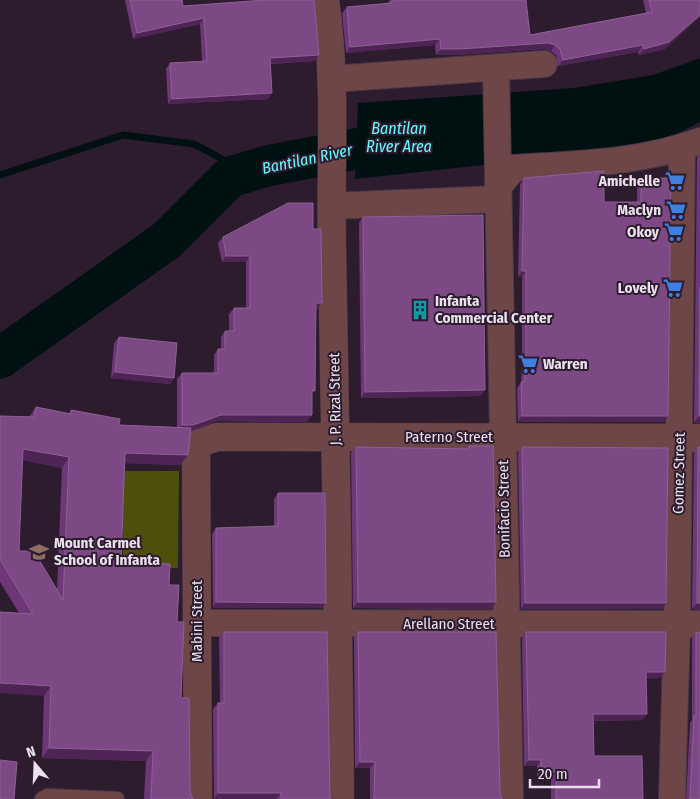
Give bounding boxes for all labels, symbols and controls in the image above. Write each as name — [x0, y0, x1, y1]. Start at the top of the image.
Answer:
water label: Bantilan River Area — [366, 119, 432, 156]
water label: Bantilan River — [260, 140, 354, 178]
supermarket icon: Amichelle — [664, 170, 686, 192]
place label: Amichelle — [598, 172, 660, 190]
supermarket icon: Maclyn — [665, 199, 687, 221]
place label: Maclyn — [617, 201, 661, 219]
supermarket icon: Okoy — [663, 221, 685, 243]
place label: Okoy — [627, 223, 660, 241]
supermarket icon: Lovely — [662, 277, 684, 299]
place label: Lovely — [618, 279, 659, 297]
place label: Infanta Commercial Center — [435, 292, 553, 327]
building icon: Infanta Commercial Center — [409, 299, 431, 321]
street label: J. P. Rizal Street — [325, 352, 345, 446]
supermarket icon: Warren — [517, 353, 539, 375]
place label: Warren — [543, 355, 588, 373]
street label: Paterno Street — [405, 428, 493, 446]
street label: Gomez Street — [669, 432, 689, 514]
street label: Bonifacio Street — [494, 460, 514, 558]
place label: Mount Carmel School of Infanta — [54, 534, 160, 569]
school or university icon: Mount Carmel School of Infanta — [28, 541, 50, 563]
street label: Mabini Street — [188, 580, 206, 662]
street label: Arellano Street — [403, 615, 495, 633]
north arrow — [10, 739, 60, 789]
text: N — [24, 743, 38, 762]
scale bar — [530, 756, 599, 788]
text: 20 m — [538, 765, 568, 783]

